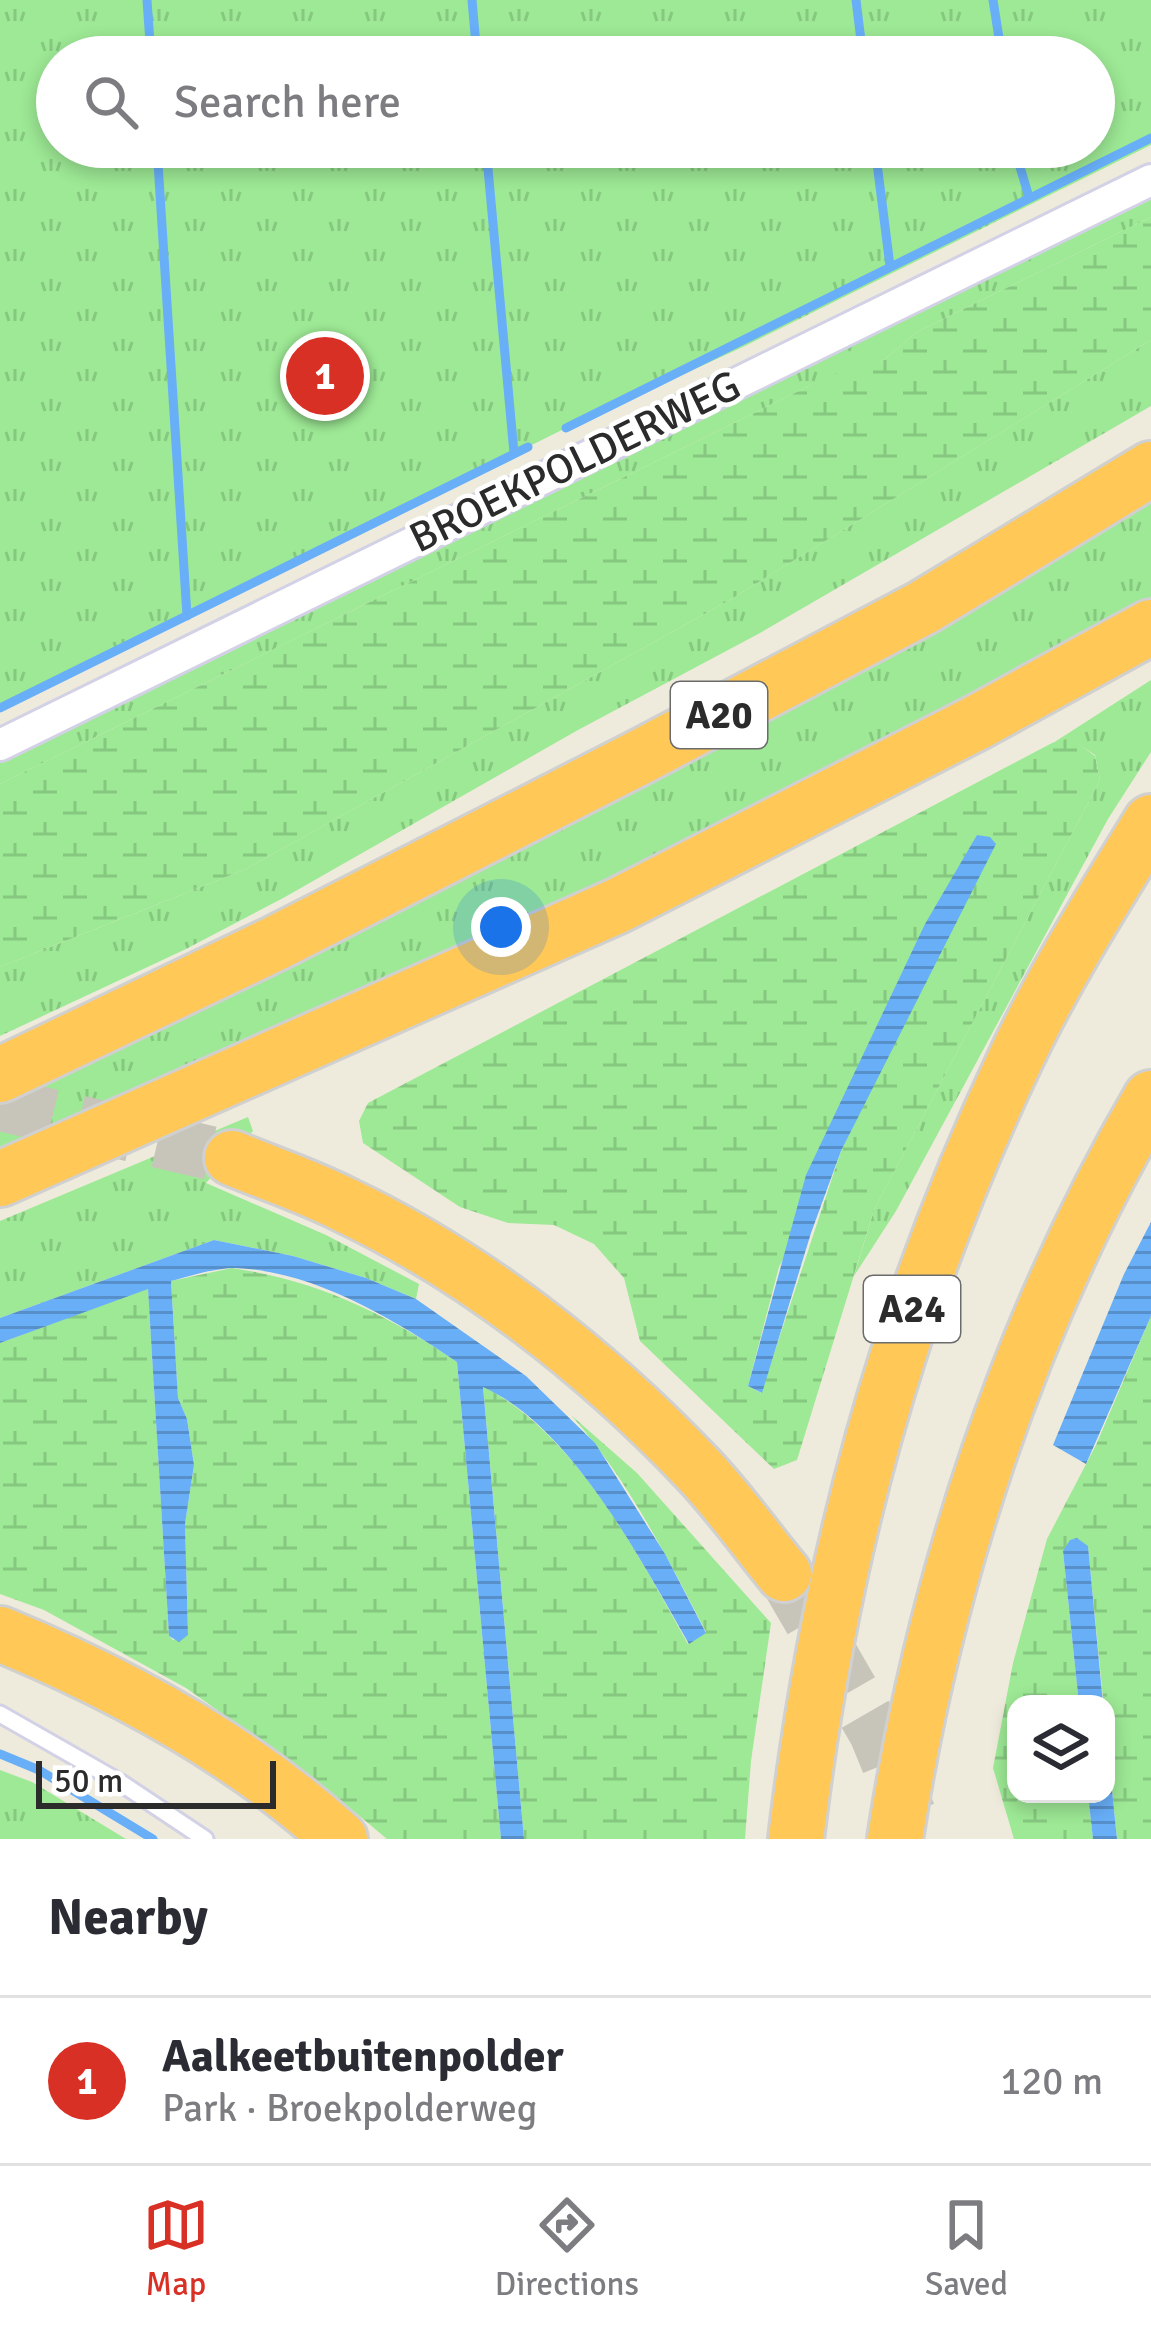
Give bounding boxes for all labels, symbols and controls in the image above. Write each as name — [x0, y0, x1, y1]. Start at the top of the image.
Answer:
search box — [36, 36, 1115, 168]
icon: search — [78, 69, 144, 135]
text: Search here — [174, 75, 401, 130]
pin: 1 — [286, 331, 364, 421]
street label: BROEKPOLDERWEG — [401, 360, 749, 564]
road number: A20 — [671, 682, 767, 748]
your location — [471, 897, 531, 957]
road number: A24 — [864, 1276, 960, 1342]
map controls — [1007, 1695, 1115, 1803]
button: layers — [1007, 1695, 1115, 1803]
scale bar — [36, 1755, 276, 1808]
text: 50 m — [54, 1761, 123, 1802]
text: Nearby — [48, 1886, 208, 1949]
text: Aalkeetbuitenpolder — [162, 2029, 564, 2084]
text: 1 — [76, 2057, 98, 2105]
text: 120 m — [1000, 2057, 1103, 2105]
text: Park · Broekpolderweg — [162, 2084, 537, 2132]
tab: Map — [143, 2192, 209, 2305]
tab: Directions — [495, 2192, 639, 2305]
tab: Saved — [925, 2192, 1008, 2305]

